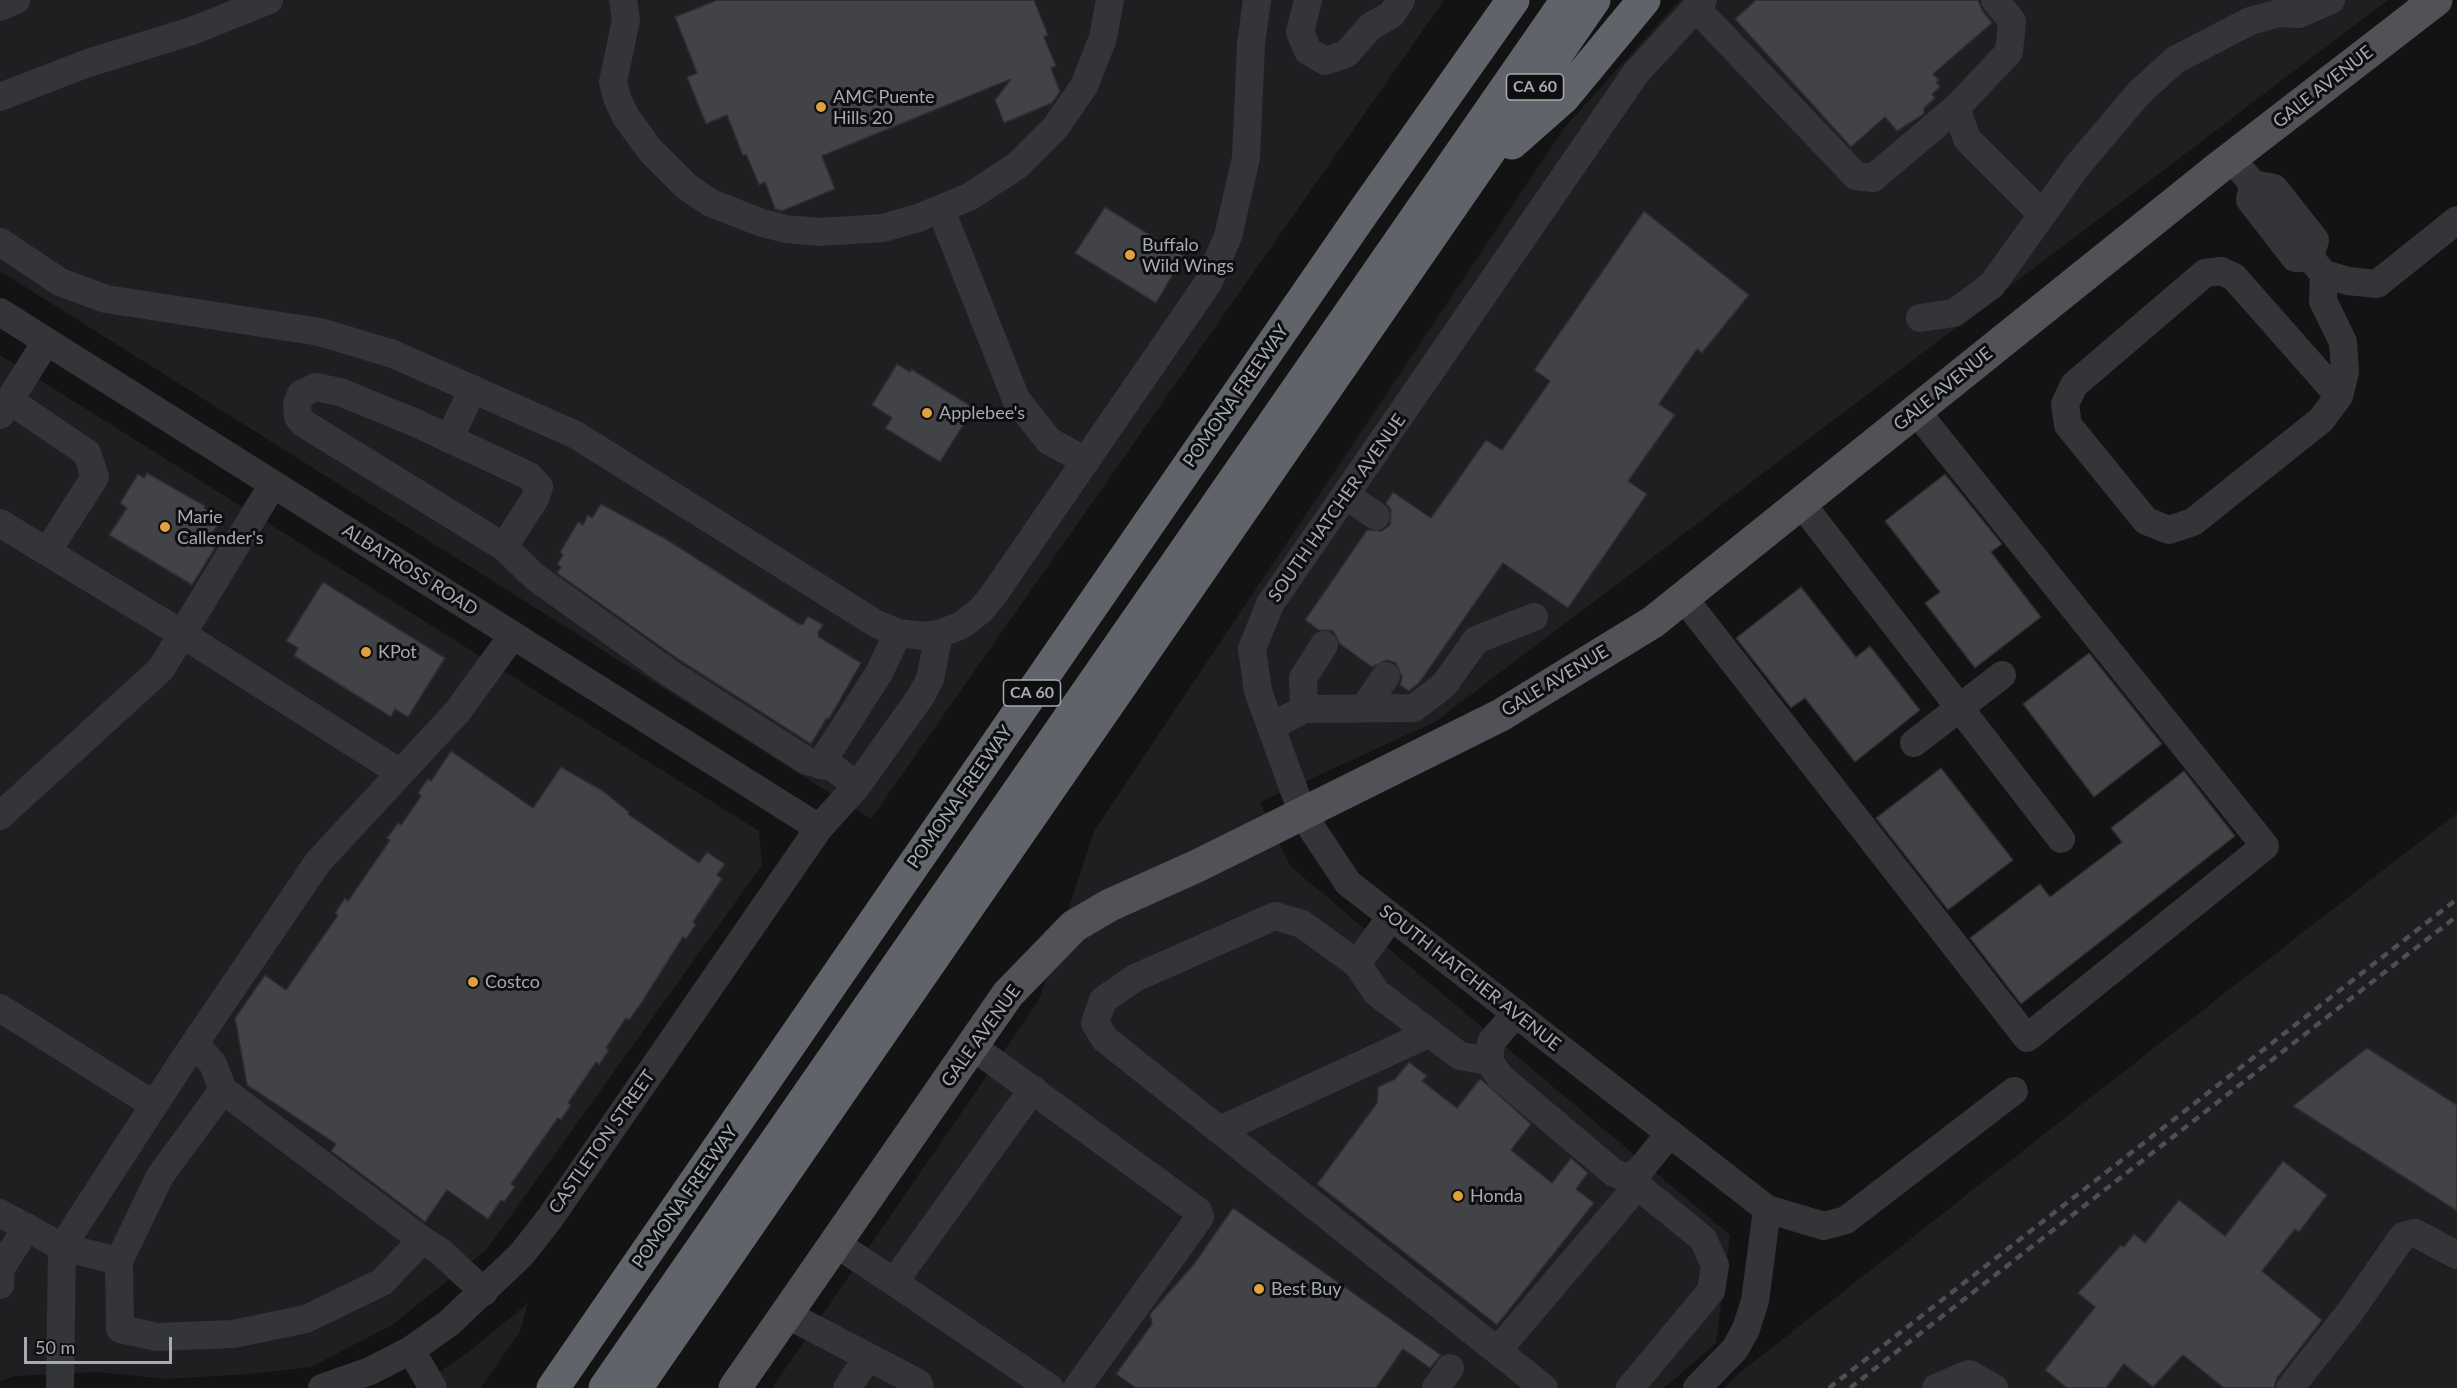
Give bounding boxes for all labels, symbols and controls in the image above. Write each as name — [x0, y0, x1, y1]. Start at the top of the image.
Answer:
street label: GALE AVENUE — [2269, 41, 2377, 133]
road number: CA 60 — [1506, 74, 1564, 100]
place label: AMC Puente Hills 20 — [833, 86, 935, 128]
marker: AMC Puente Hills 20 — [814, 100, 828, 114]
place label: Buffalo Wild Wings — [1142, 234, 1234, 276]
marker: Buffalo Wild Wings — [1123, 248, 1137, 262]
street label: POMONA FREEWAY — [1179, 321, 1293, 471]
street label: GALE AVENUE — [1889, 343, 1997, 435]
place label: Applebee's — [939, 402, 1025, 424]
marker: Applebee's — [920, 406, 934, 420]
street label: SOUTH HATCHER AVENUE — [1264, 410, 1410, 606]
place label: Marie Callender's — [177, 506, 263, 548]
marker: Marie Callender's — [158, 520, 172, 534]
street label: ALBATROSS ROAD — [338, 520, 482, 620]
place label: KPot — [378, 641, 417, 663]
street label: GALE AVENUE — [1498, 641, 1612, 721]
marker: KPot — [359, 645, 373, 659]
road number: CA 60 — [1004, 680, 1060, 706]
street label: POMONA FREEWAY — [903, 722, 1017, 872]
street label: SOUTH HATCHER AVENUE — [1375, 900, 1565, 1056]
place label: Costco — [485, 971, 540, 993]
marker: Costco — [466, 975, 480, 989]
street label: GALE AVENUE — [937, 981, 1025, 1091]
street label: CASTLETON STREET — [544, 1066, 660, 1218]
street label: POMONA FREEWAY — [628, 1122, 742, 1272]
place label: Honda — [1470, 1185, 1523, 1207]
marker: Honda — [1451, 1189, 1465, 1203]
place label: Best Buy — [1271, 1278, 1342, 1300]
marker: Best Buy — [1252, 1282, 1266, 1296]
scale bar — [27, 1325, 176, 1363]
text: 50 m — [35, 1336, 75, 1358]

